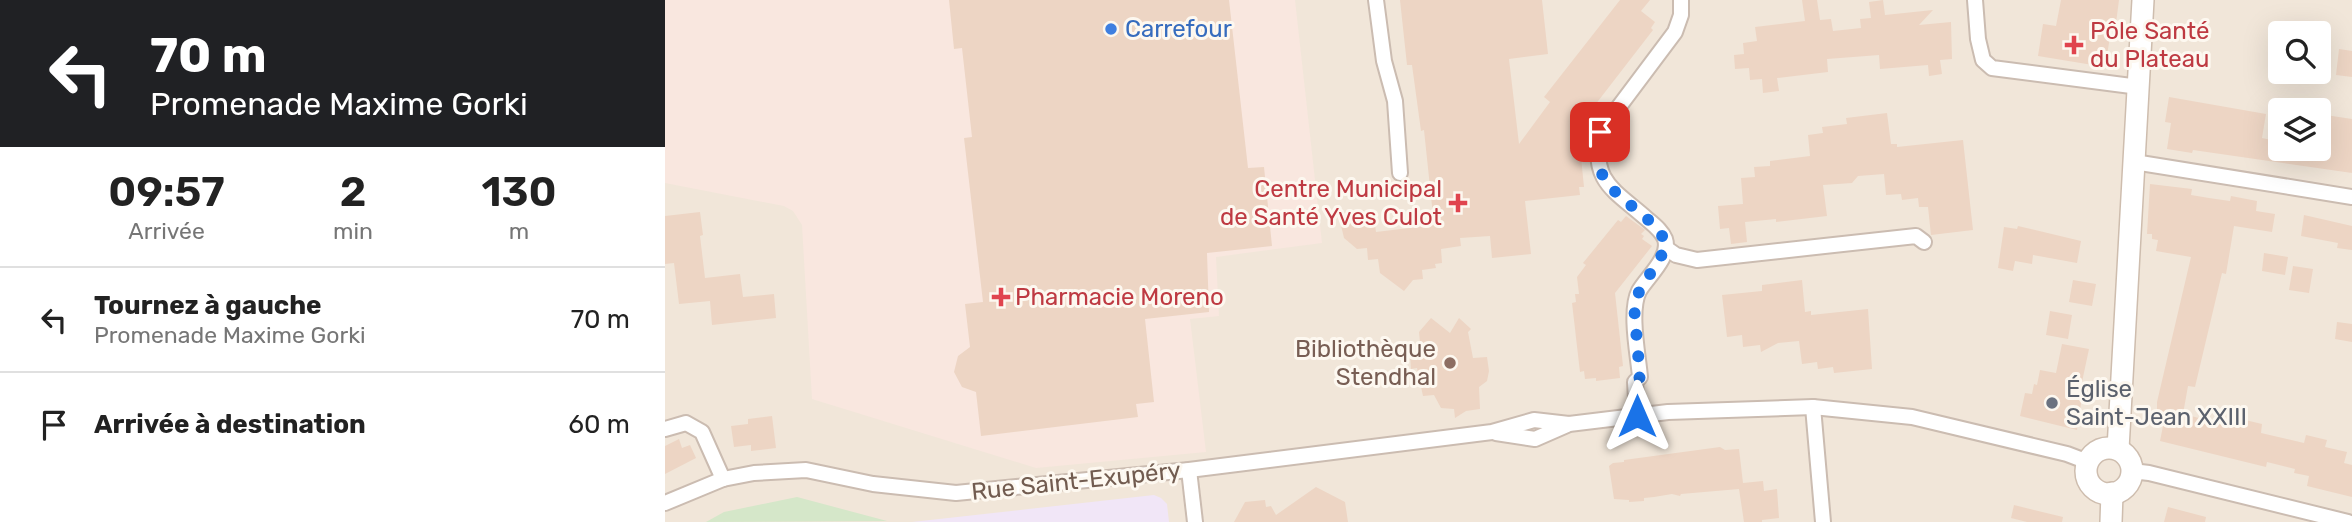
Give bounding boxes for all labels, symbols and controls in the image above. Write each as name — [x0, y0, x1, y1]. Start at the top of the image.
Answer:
place label: Carrefour — [1125, 15, 1232, 43]
place label: Pôle Santé du Plateau — [2090, 17, 2210, 73]
marker: Carrefour — [1103, 21, 1119, 37]
map controls — [2268, 21, 2331, 161]
button: search — [2268, 21, 2331, 84]
text: 70 m — [150, 26, 267, 84]
icon: left — [35, 28, 126, 119]
marker: Pôle Santé du Plateau — [2064, 35, 2084, 55]
text: Promenade Maxime Gorki — [150, 85, 528, 123]
button: layers — [2268, 98, 2331, 161]
pin — [1570, 102, 1630, 162]
icon: arrive — [1581, 113, 1619, 151]
text: 09:57 — [108, 167, 225, 217]
text: 2 — [340, 167, 366, 217]
text: 130 — [481, 167, 557, 217]
place label: Centre Municipal de Santé Yves Culot — [1220, 175, 1442, 231]
marker: Centre Municipal de Santé Yves Culot — [1448, 193, 1468, 213]
text: Arrivée — [128, 217, 205, 245]
text: min — [333, 217, 373, 245]
text: m — [509, 217, 529, 245]
place label: Pharmacie Moreno — [1015, 283, 1224, 311]
marker: Pharmacie Moreno — [993, 289, 1009, 305]
text: Tournez à gauche — [94, 290, 322, 321]
icon: left — [35, 301, 73, 339]
text: 70 m — [571, 304, 630, 335]
text: Promenade Maxime Gorki — [94, 321, 366, 349]
place label: Bibliothèque Stendhal — [1295, 335, 1436, 391]
marker: Bibliothèque Stendhal — [1442, 355, 1458, 371]
place label: Église Saint-Jean XXIII — [2066, 375, 2247, 431]
position arrow — [1600, 379, 1674, 453]
marker: Église Saint-Jean XXIII — [2044, 395, 2060, 411]
icon: arrive — [35, 406, 73, 444]
text: Arrivée à destination — [94, 409, 366, 440]
text: 60 m — [568, 409, 630, 440]
street label: Rue Saint-Exupéry — [970, 456, 1182, 506]

